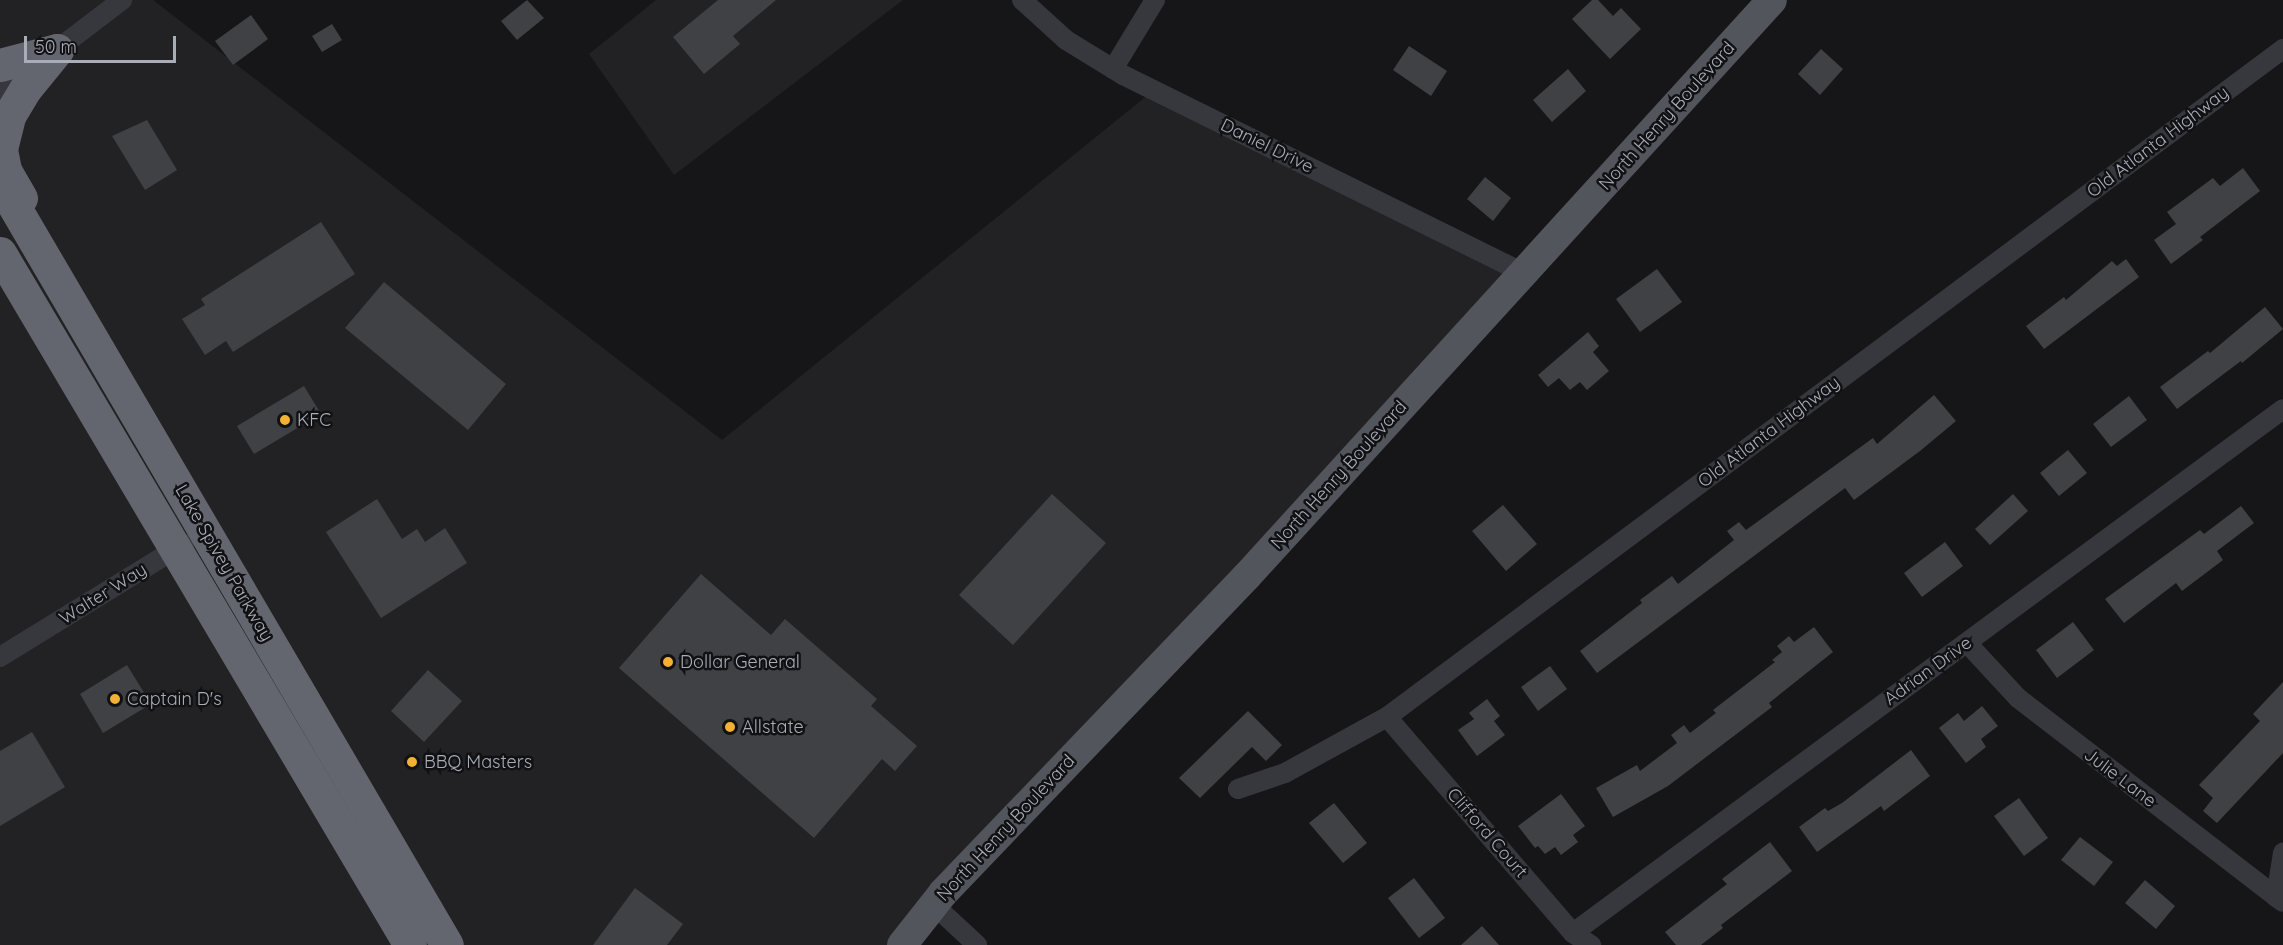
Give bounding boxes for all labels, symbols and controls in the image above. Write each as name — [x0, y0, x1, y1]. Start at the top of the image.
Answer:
scale bar — [27, 24, 178, 62]
text: 50 m — [35, 35, 77, 58]
street label: North Henry Boulevard — [1595, 37, 1739, 195]
street label: Old Atlanta Highway — [2083, 82, 2233, 202]
street label: Daniel Drive — [1217, 114, 1317, 178]
street label: Old Atlanta Highway — [1694, 372, 1844, 492]
street label: North Henry Boulevard — [1267, 396, 1411, 554]
place label: KFC — [297, 409, 331, 431]
marker: KFC — [278, 413, 292, 427]
street label: Lake Spivey Parkway — [170, 481, 278, 645]
street label: Walter Way — [55, 559, 151, 629]
street label: Adrian Drive — [1880, 632, 1976, 710]
place label: Dollar General — [680, 651, 800, 673]
marker: Dollar General — [661, 655, 675, 669]
place label: Captain D's — [127, 688, 222, 710]
marker: Captain D's — [108, 692, 122, 706]
place label: Allstate — [742, 716, 804, 738]
marker: Allstate — [723, 720, 737, 734]
street label: Julie Lane — [2080, 744, 2160, 812]
street label: North Henry Boulevard — [932, 750, 1080, 906]
place label: BBQ Masters — [424, 751, 532, 773]
marker: BBQ Masters — [405, 755, 419, 769]
street label: Clifford Court — [1442, 784, 1532, 882]

